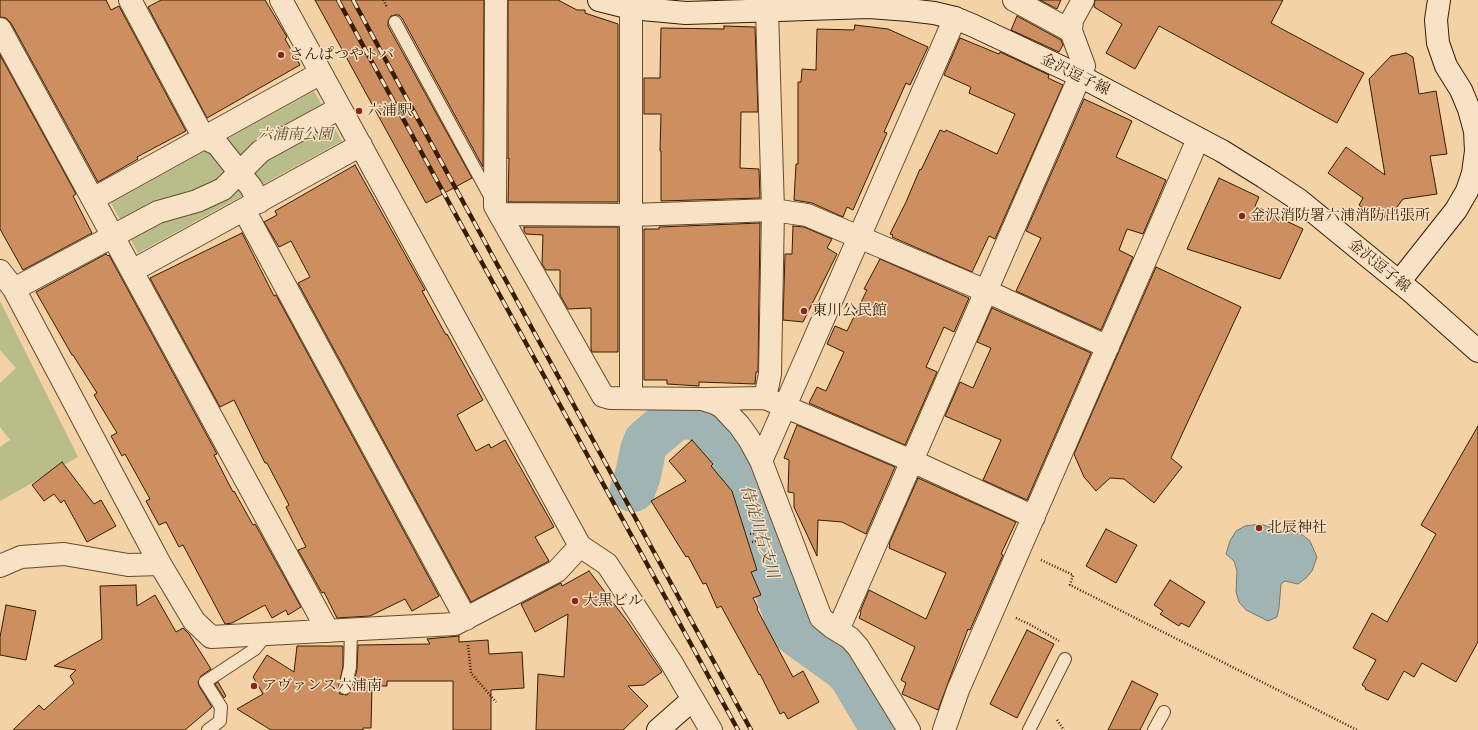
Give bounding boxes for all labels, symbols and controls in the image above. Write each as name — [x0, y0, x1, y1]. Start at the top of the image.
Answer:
place label: さんぱつやトバ — [289, 46, 394, 64]
marker: さんぱつやトバ — [276, 50, 286, 60]
street label: 金沢逗子線 — [1037, 50, 1113, 100]
place label: 六浦駅 — [367, 102, 412, 120]
marker: 六浦駅 — [354, 106, 364, 116]
park label: 六浦南公園 — [258, 126, 332, 144]
place label: 金沢消防署六浦消防出張所 — [1250, 207, 1430, 225]
marker: 金沢消防署六浦消防出張所 — [1237, 211, 1247, 221]
street label: 金沢逗子線 — [1344, 235, 1414, 297]
place label: 東川公民館 — [812, 302, 887, 320]
marker: 東川公民館 — [799, 306, 809, 316]
water label: 侍従川右支川 — [736, 483, 782, 581]
place label: 北辰神社 — [1267, 519, 1327, 537]
marker: 北辰神社 — [1254, 523, 1264, 533]
place label: 大黒ビル — [583, 592, 643, 610]
marker: 大黒ビル — [570, 596, 580, 606]
place label: アヴァンス六浦南 — [262, 677, 382, 695]
marker: アヴァンス六浦南 — [249, 681, 259, 691]

